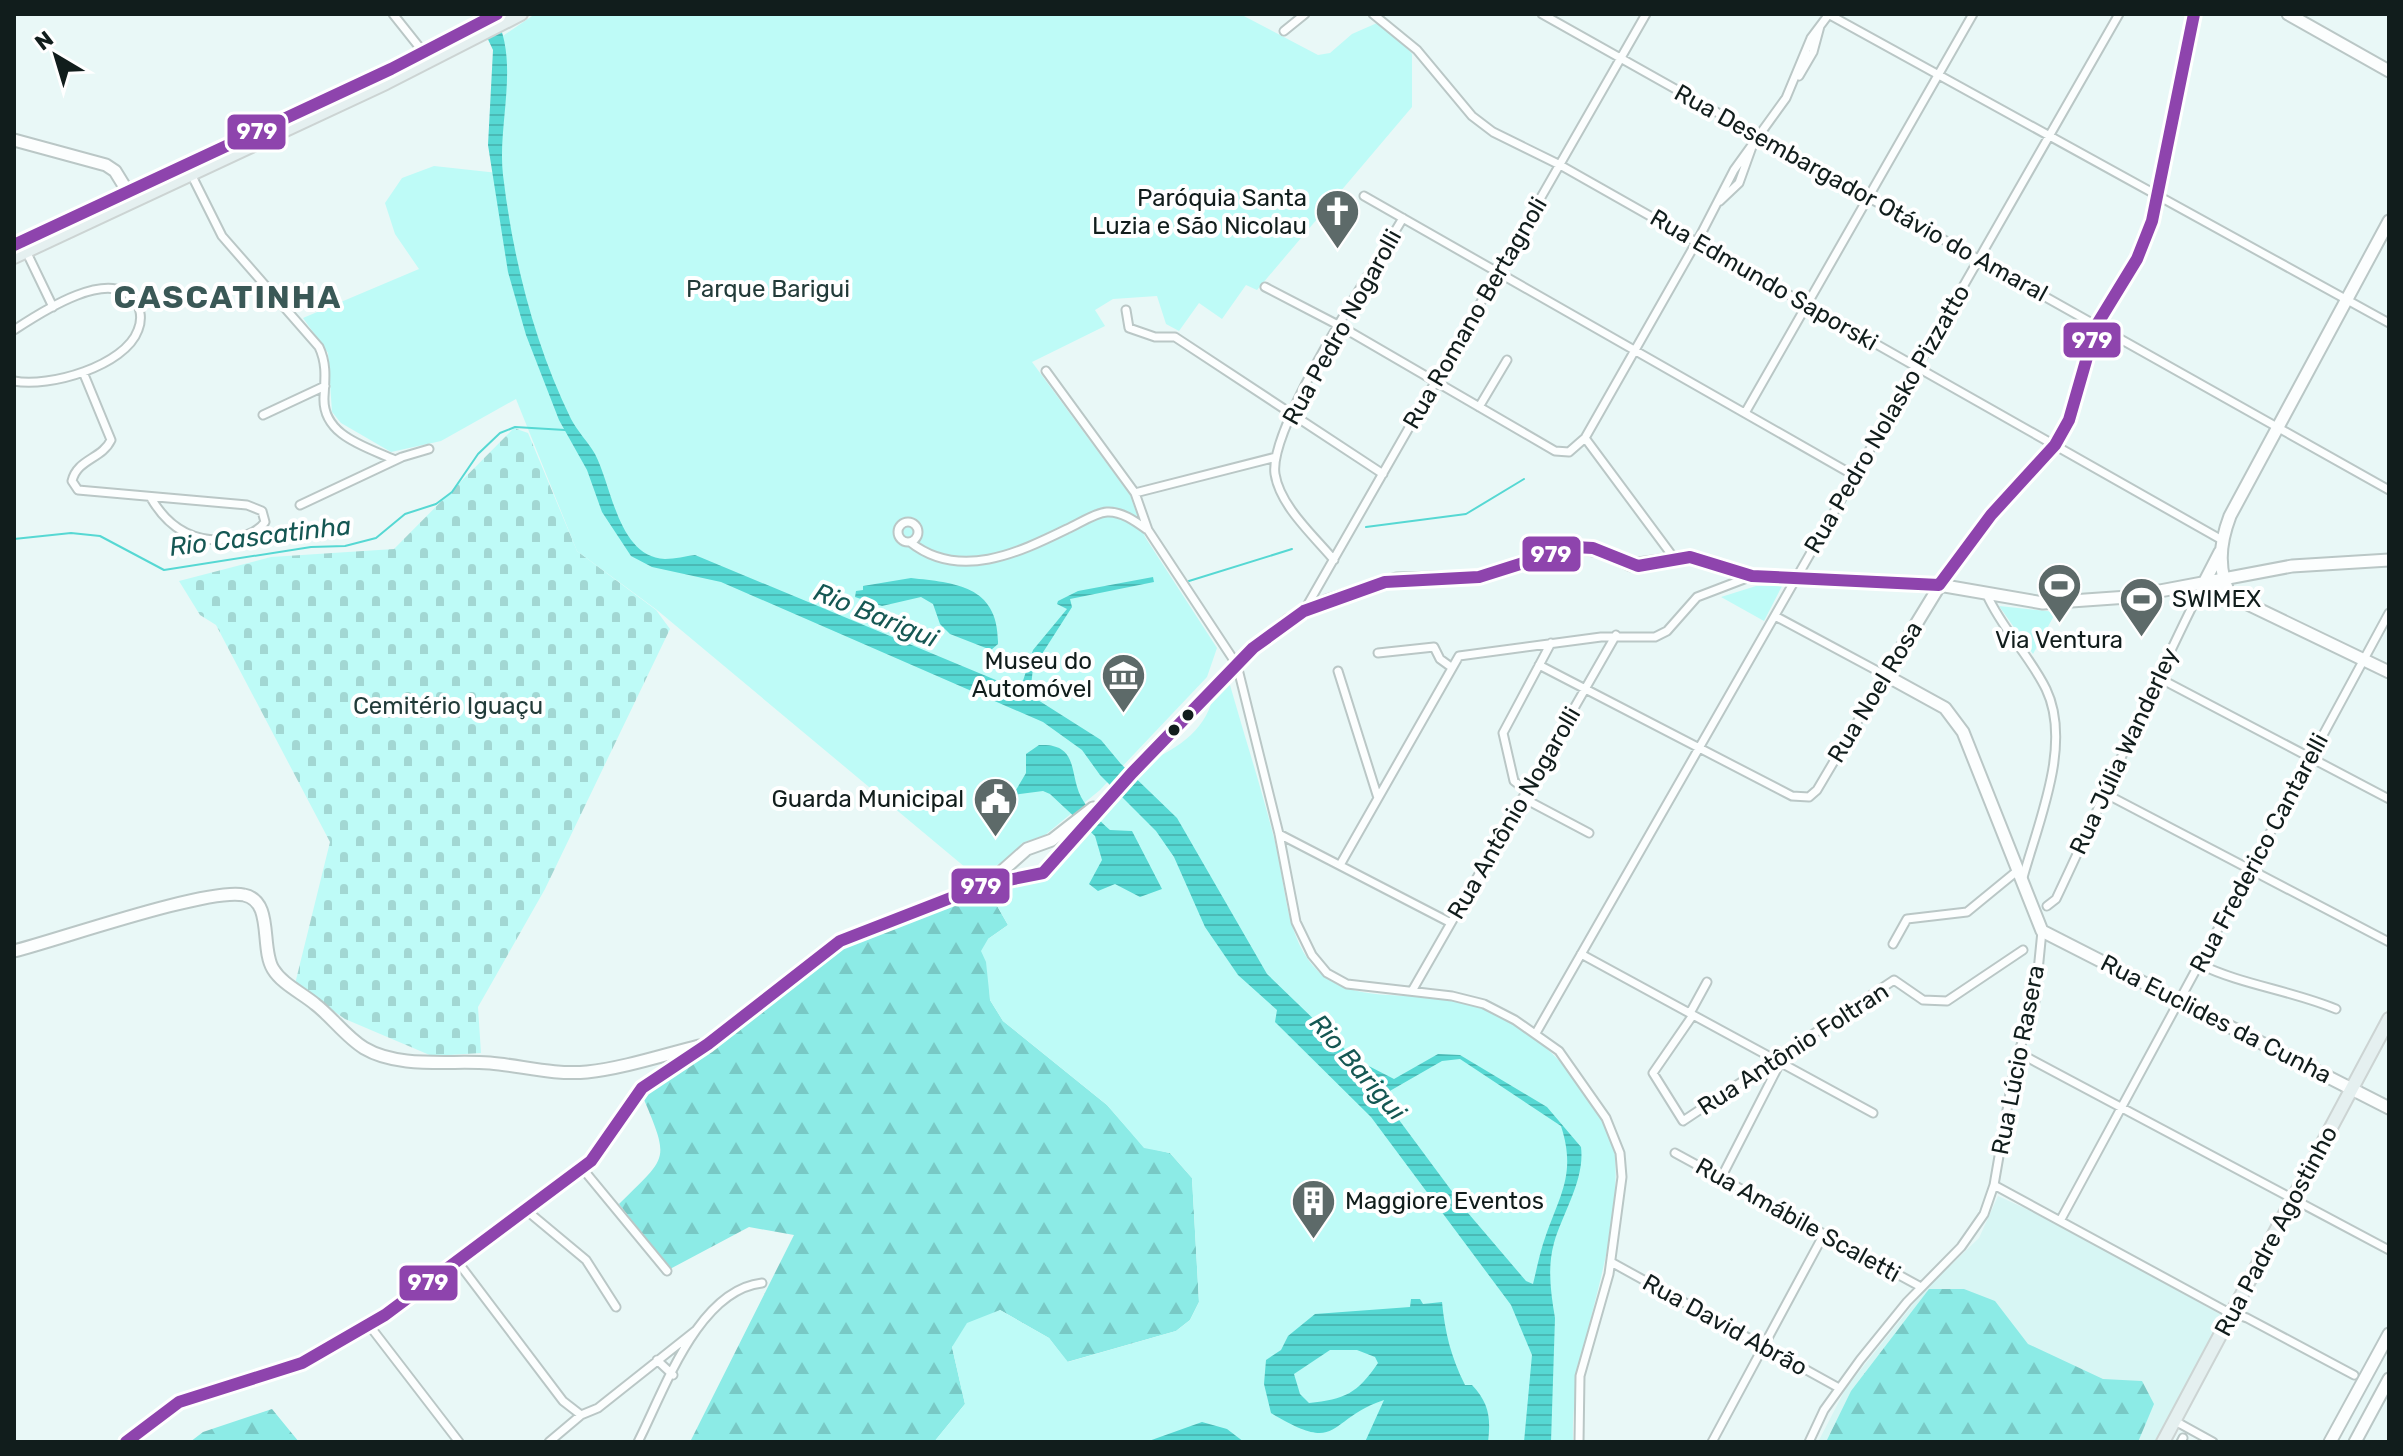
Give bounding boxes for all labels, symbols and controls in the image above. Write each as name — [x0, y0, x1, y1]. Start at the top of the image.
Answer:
north arrow — [16, 16, 96, 96]
text: N — [29, 25, 59, 56]
street label: Rua Desembargador Otávio do Amaral — [1670, 78, 2052, 308]
line badge: 979 — [226, 113, 287, 151]
text: 979 — [237, 118, 277, 145]
place label: Paróquia Santa Luzia e São Nicolau — [1092, 184, 1307, 240]
church icon: Paróquia Santa Luzia e São Nicolau — [1314, 188, 1362, 251]
street label: Rua Romano Bertagnoli — [1397, 192, 1553, 434]
street label: Rua Edmundo Saporski — [1645, 203, 1883, 357]
street label: Rua Pedro Nogarolli — [1277, 224, 1407, 430]
park label: Parque Barigui — [686, 275, 850, 303]
district label: CASCATINHA — [113, 278, 343, 316]
street label: Rua Pedro Nolasko Pizzatto — [1799, 280, 1975, 558]
line badge: 979 — [2062, 321, 2122, 359]
text: 979 — [2072, 327, 2112, 354]
water label: Rio Cascatinha — [167, 510, 353, 563]
line badge: 979 — [1521, 535, 1582, 573]
text: 979 — [1531, 541, 1571, 568]
sports icon: Via Ventura — [2035, 562, 2083, 625]
sports icon: SWIMEX — [2117, 575, 2165, 638]
water label: Rio Barigui — [809, 577, 943, 655]
place label: SWIMEX — [2172, 585, 2261, 613]
street label: Rua Noel Rosa — [1822, 616, 1928, 768]
place label: Via Ventura — [1995, 626, 2123, 654]
street label: Rua Júlia Wanderley — [2064, 643, 2184, 859]
place label: Museu do Automóvel — [972, 647, 1092, 703]
museum icon: Museu do Automóvel — [1099, 651, 1147, 714]
park label: Cemitério Iguaçu — [353, 692, 543, 720]
street label: Rua Antônio Nogarolli — [1442, 702, 1586, 924]
unlabelled marker — [1180, 707, 1196, 723]
unlabelled marker — [1166, 722, 1182, 738]
street label: Rua Frederico Cantarelli — [2184, 729, 2334, 977]
public building icon: Guarda Municipal — [971, 775, 1019, 838]
place label: Guarda Municipal — [771, 785, 964, 813]
line badge: 979 — [950, 867, 1011, 905]
text: 979 — [961, 873, 1001, 900]
street label: Rua Euclides da Cunha — [2096, 949, 2336, 1089]
street label: Rua Lúcio Rasera — [1986, 963, 2050, 1157]
street label: Rua Antônio Foltran — [1692, 977, 1894, 1121]
water label: Rio Barigui — [1303, 1008, 1413, 1127]
street label: Rua Padre Agostinho — [2209, 1121, 2343, 1341]
street label: Rua Amábile Scaletti — [1691, 1152, 1905, 1288]
building icon: Maggiore Eventos — [1290, 1177, 1338, 1240]
place label: Maggiore Eventos — [1345, 1187, 1544, 1215]
line badge: 979 — [398, 1264, 459, 1302]
street label: Rua David Abrão — [1638, 1268, 1812, 1382]
text: 979 — [408, 1269, 448, 1296]

